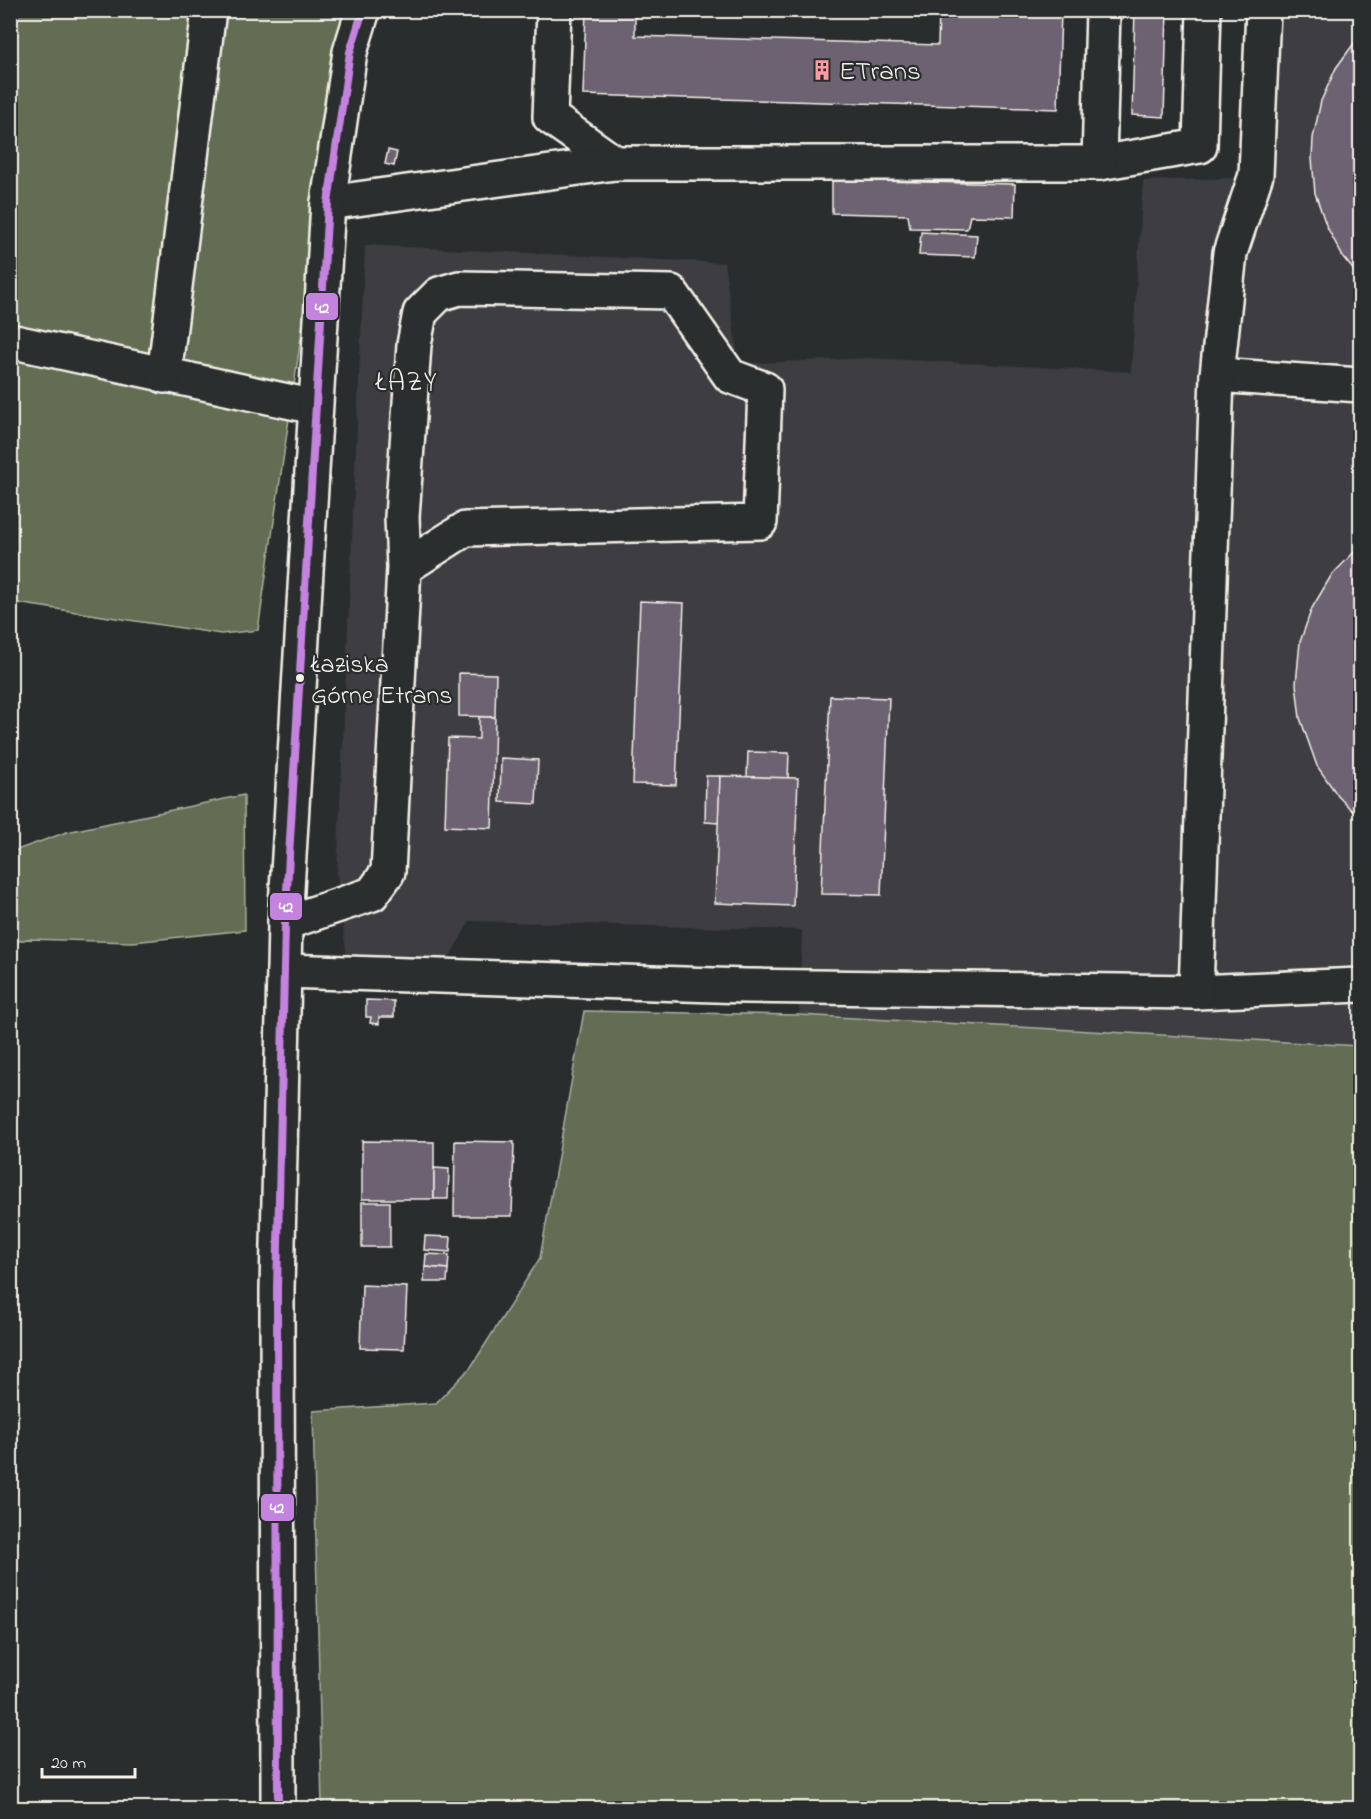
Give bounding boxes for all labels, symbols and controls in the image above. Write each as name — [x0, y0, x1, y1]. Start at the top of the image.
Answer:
place label: ETrans — [839, 53, 921, 92]
building icon: ETrans — [810, 58, 834, 82]
line badge: 42 — [305, 292, 339, 321]
text: 42 — [314, 297, 329, 321]
district label: ŁAZY — [375, 363, 438, 404]
place label: Łaziska Górne Etrans — [310, 647, 453, 716]
marker: Łaziska Górne Etrans — [294, 672, 306, 684]
line badge: 42 — [269, 892, 303, 921]
text: 42 — [278, 896, 293, 920]
line badge: 42 — [260, 1493, 295, 1522]
text: 42 — [269, 1497, 284, 1521]
scale bar — [42, 1741, 135, 1779]
text: 20 m — [51, 1751, 86, 1777]

